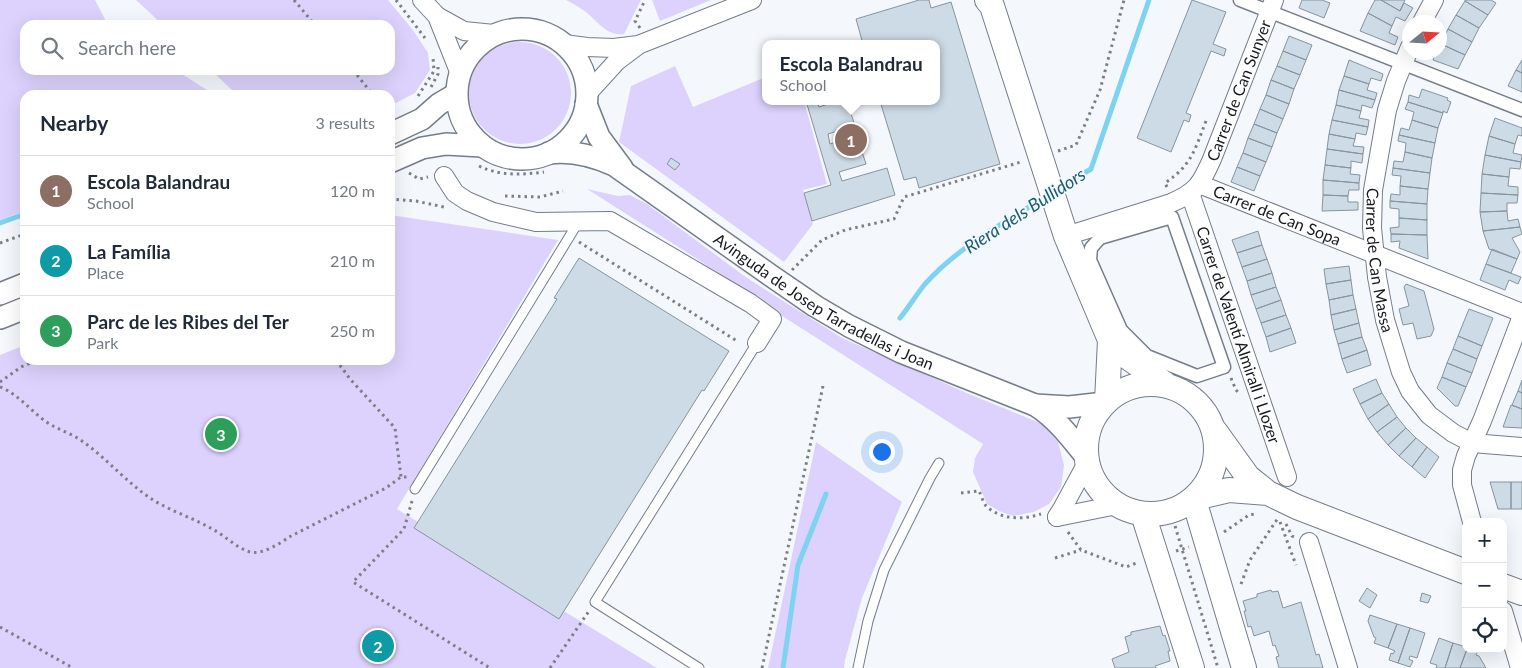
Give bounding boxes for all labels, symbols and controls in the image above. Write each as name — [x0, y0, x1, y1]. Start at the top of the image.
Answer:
north arrow — [1402, 15, 1447, 60]
street label: Carrer de Can Sunyer — [1202, 17, 1274, 164]
search box — [20, 20, 395, 75]
icon: search — [38, 34, 66, 62]
text: Search here — [78, 36, 176, 59]
popup — [762, 40, 940, 105]
text: Escola Balandrau — [779, 52, 923, 75]
text: School — [779, 75, 827, 94]
text: Nearby — [40, 110, 108, 135]
text: 3 results — [315, 113, 375, 132]
pin: 1 — [835, 121, 867, 159]
water label: Riera dels Bullidors — [960, 163, 1089, 258]
text: Escola Balandrau — [87, 170, 230, 193]
text: 1 — [51, 181, 61, 200]
text: 120 m — [330, 181, 375, 200]
street label: Carrer de Can Sopa — [1211, 181, 1344, 249]
street label: Carrer de Can Massa — [1363, 188, 1398, 335]
text: School — [87, 193, 134, 212]
street label: Carrer de Valentí Almirall i Llozer — [1193, 224, 1285, 446]
street label: Avinguda de Josep Tarradellas i Joan — [711, 229, 937, 373]
text: La Família — [87, 240, 171, 263]
text: 2 — [51, 251, 61, 270]
text: 210 m — [330, 251, 375, 270]
text: Place — [87, 263, 124, 282]
text: Parc de les Ribes del Ter — [87, 310, 289, 333]
text: 3 — [51, 321, 61, 340]
text: 250 m — [330, 321, 375, 340]
text: Park — [87, 333, 118, 352]
pin: 3 — [205, 415, 237, 453]
your location — [869, 439, 895, 465]
map controls — [1462, 518, 1507, 653]
button: + — [1462, 518, 1507, 563]
button: − — [1462, 563, 1507, 608]
button: locate — [1462, 608, 1507, 653]
pin: 2 — [362, 627, 394, 665]

